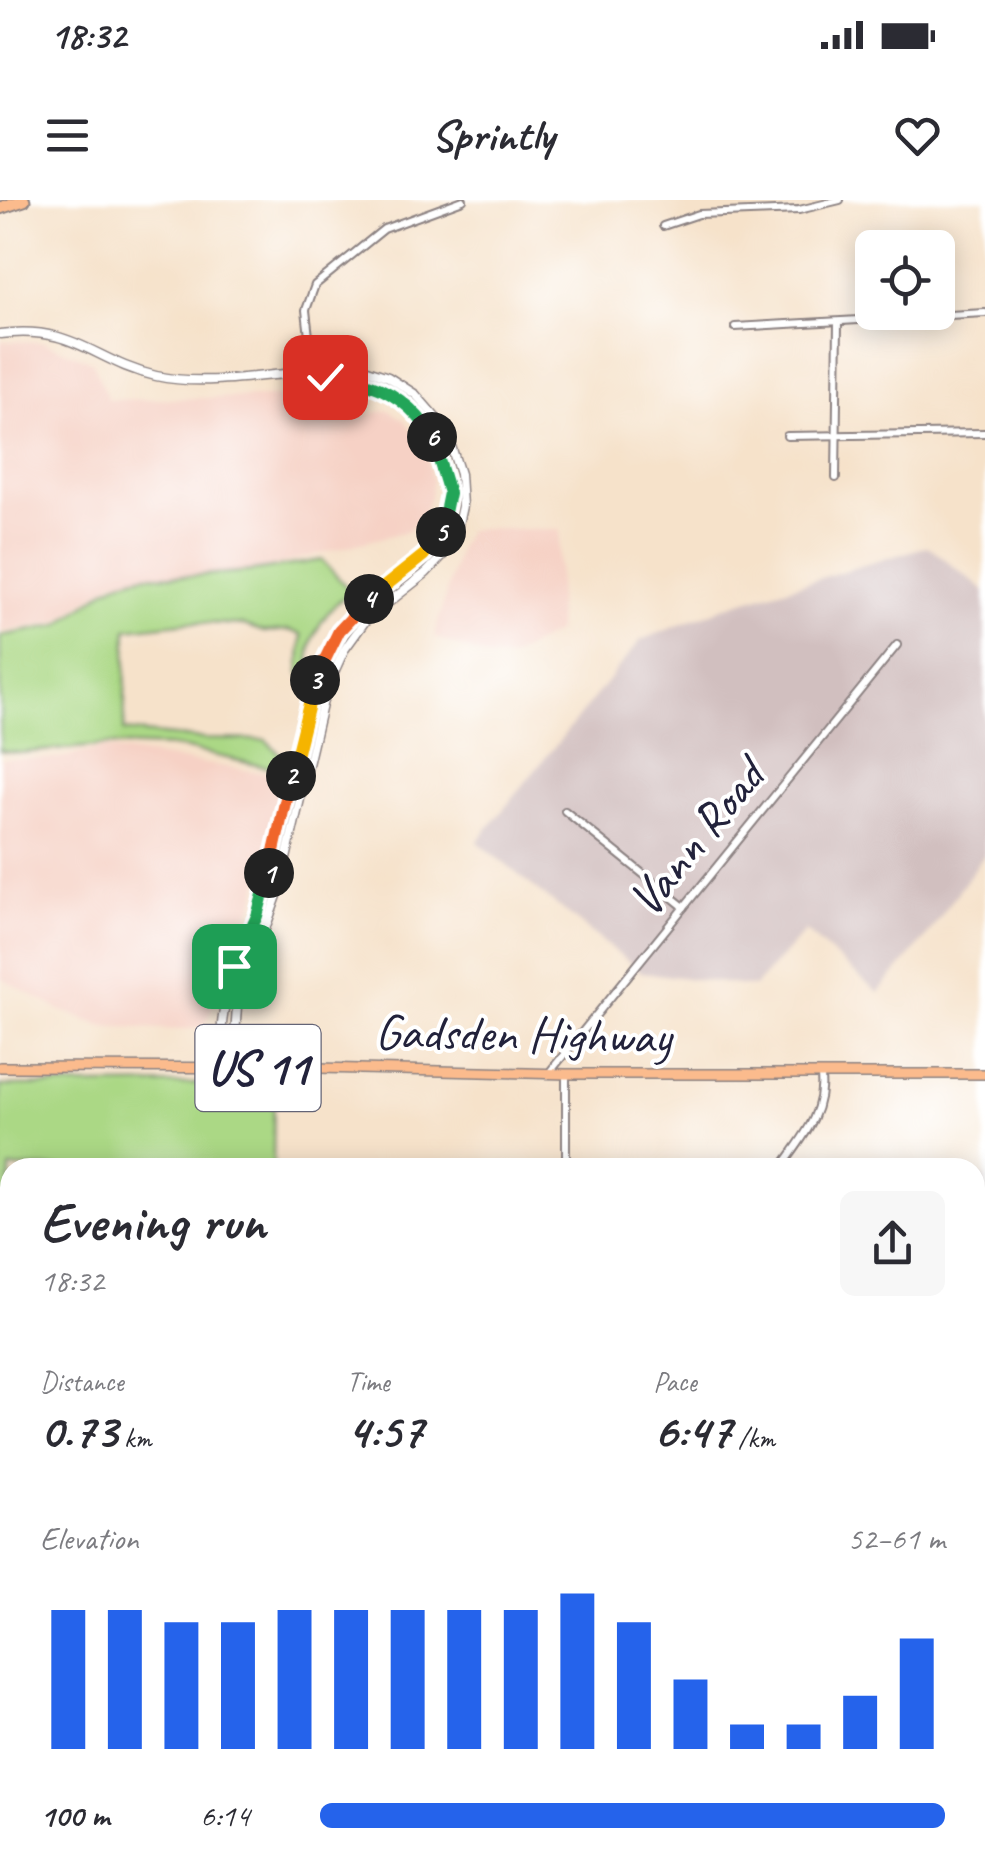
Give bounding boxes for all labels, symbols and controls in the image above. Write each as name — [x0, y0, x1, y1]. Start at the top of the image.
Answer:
text: 18:32 — [50, 12, 126, 59]
text: Sprintly — [431, 107, 554, 164]
icon: menu — [40, 108, 95, 163]
icon: heart — [890, 108, 945, 163]
map controls — [855, 230, 955, 330]
button: locate — [855, 230, 955, 330]
pin — [283, 335, 368, 420]
icon: check — [298, 350, 353, 405]
pin: 6 — [407, 412, 457, 462]
text: 6 — [425, 419, 439, 454]
pin: 5 — [416, 507, 466, 557]
text: 5 — [435, 514, 447, 549]
pin: 4 — [344, 574, 394, 624]
text: 4 — [363, 581, 375, 616]
pin: 3 — [290, 655, 340, 705]
text: 3 — [309, 662, 321, 697]
street label: Vann Road — [614, 742, 782, 929]
pin: 2 — [266, 751, 316, 801]
text: 2 — [285, 758, 297, 793]
pin: 1 — [244, 848, 294, 898]
text: 1 — [263, 855, 275, 890]
pin — [192, 924, 277, 1009]
icon: arrive — [207, 939, 262, 994]
street label: Gadsden Highway — [374, 1000, 675, 1068]
road number: US 11 — [196, 1025, 320, 1111]
text: Evening run — [40, 1187, 265, 1257]
button: share — [840, 1191, 945, 1296]
text: 18:32 — [40, 1260, 104, 1301]
text: Distance — [40, 1364, 124, 1399]
text: Time — [347, 1364, 390, 1399]
text: Pace — [653, 1364, 696, 1399]
text: 0.73 — [40, 1399, 117, 1462]
text: 4:57 — [347, 1399, 423, 1462]
text: 6:47 — [653, 1399, 732, 1462]
text: km — [117, 1420, 151, 1455]
text: /km — [732, 1420, 775, 1455]
text: Elevation — [40, 1518, 138, 1559]
text: 52–61 m — [847, 1518, 945, 1559]
text: 100 m — [40, 1795, 109, 1836]
text: 6:14 — [200, 1795, 250, 1836]

